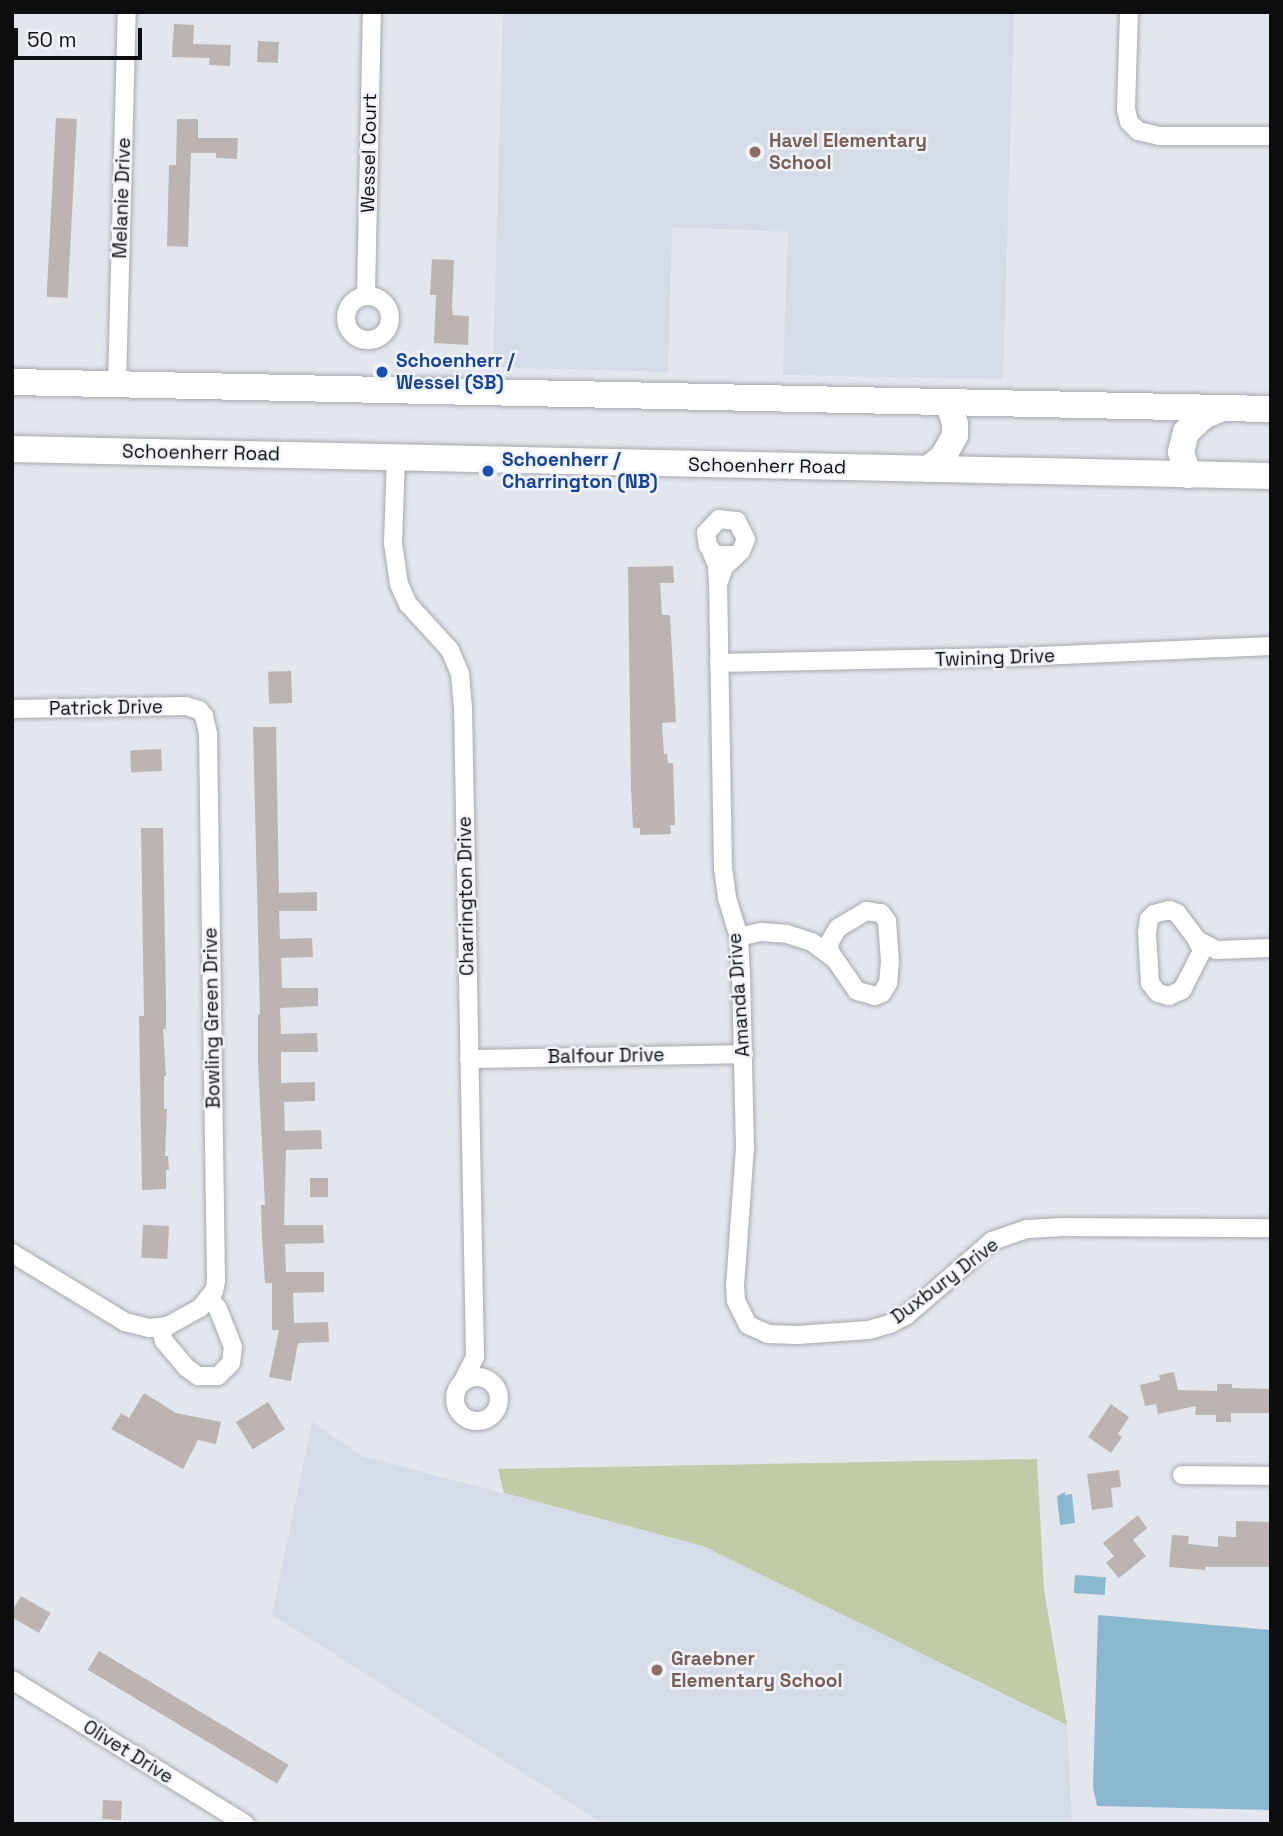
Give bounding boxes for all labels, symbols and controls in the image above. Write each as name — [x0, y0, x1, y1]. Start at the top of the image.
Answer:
scale bar — [18, 14, 145, 58]
text: 50 m — [27, 26, 77, 53]
street label: Wessel Court — [357, 93, 381, 213]
place label: Havel Elementary School — [769, 130, 927, 174]
street label: Melanie Drive — [108, 137, 136, 259]
marker: Havel Elementary School — [747, 144, 763, 160]
place label: Schoenherr / Wessel (SB) — [396, 350, 515, 394]
marker: Schoenherr / Wessel (SB) — [374, 364, 390, 380]
street label: Schoenherr Road — [122, 440, 280, 466]
place label: Schoenherr / Charrington (NB) — [502, 449, 658, 493]
street label: Schoenherr Road — [688, 453, 846, 479]
marker: Schoenherr / Charrington (NB) — [480, 463, 496, 479]
street label: Twining Drive — [935, 645, 1055, 671]
street label: Patrick Drive — [49, 696, 163, 720]
street label: Charrington Drive — [453, 816, 479, 976]
street label: Bowling Green Drive — [199, 927, 225, 1109]
street label: Amanda Drive — [723, 932, 755, 1058]
street label: Balfour Drive — [547, 1044, 665, 1068]
street label: Duxbury Drive — [887, 1233, 1003, 1329]
place label: Graebner Elementary School — [671, 1648, 843, 1692]
marker: Graebner Elementary School — [649, 1662, 665, 1678]
street label: Olivet Drive — [79, 1715, 177, 1789]

